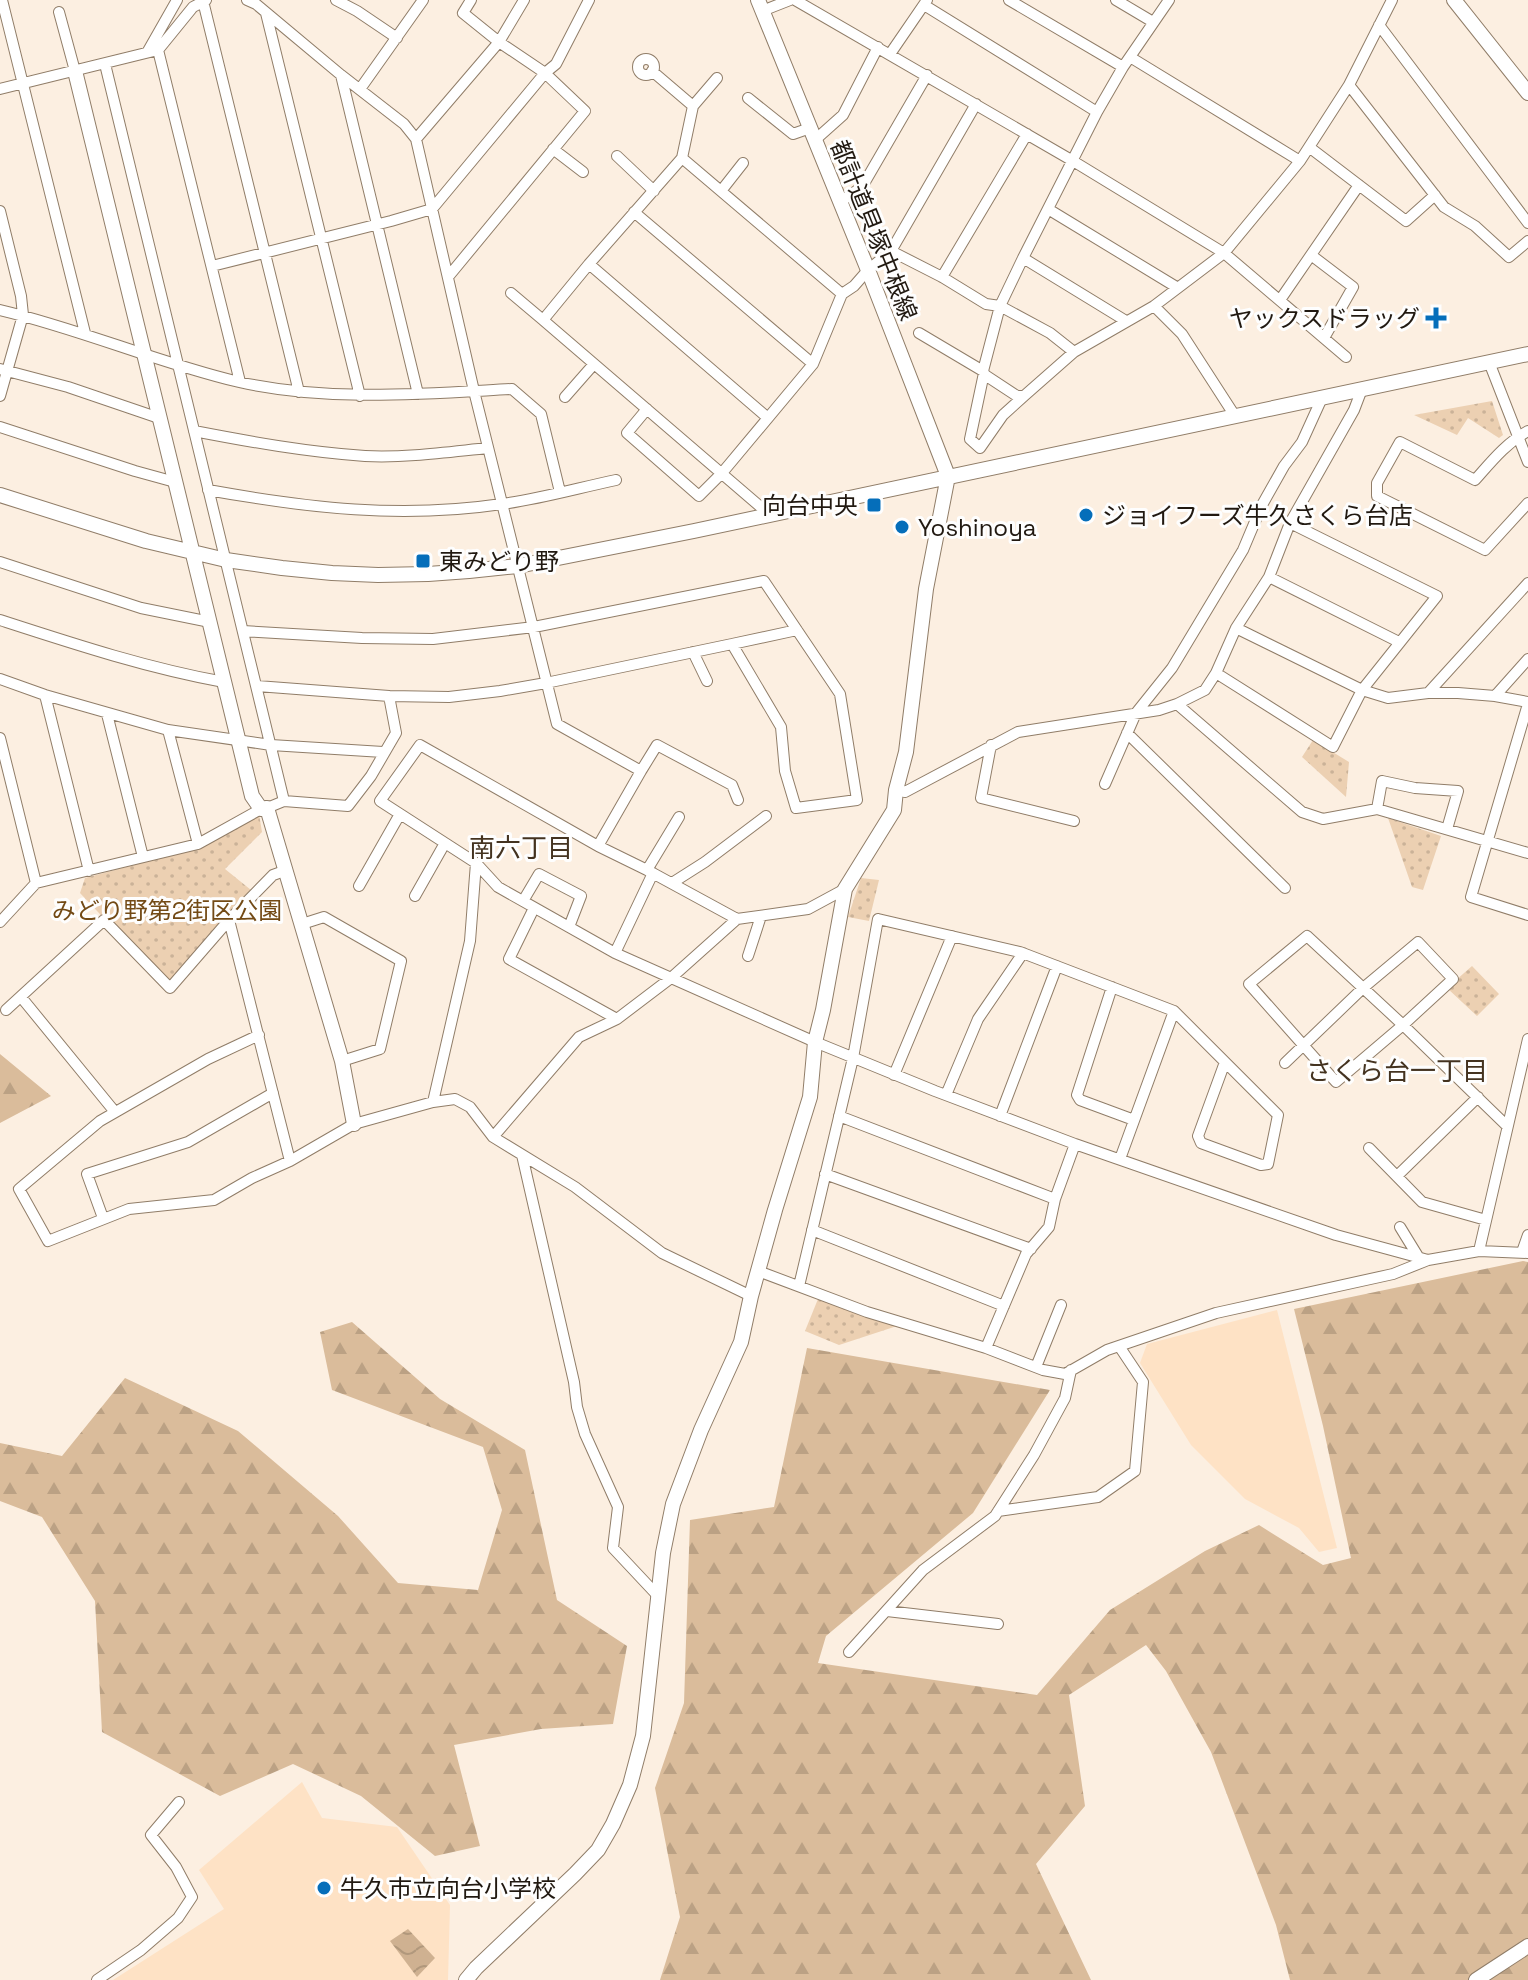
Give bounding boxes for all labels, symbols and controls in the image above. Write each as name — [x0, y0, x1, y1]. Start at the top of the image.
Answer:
street label: 都計道貝塚中根線 — [824, 135, 924, 325]
place label: ヤックスドラッグ — [1229, 303, 1420, 334]
marker: ヤックスドラッグ — [1427, 309, 1445, 327]
place label: 向台中央 — [762, 490, 858, 521]
marker: 向台中央 — [865, 496, 883, 514]
place label: ジョイフーズ牛久さくら台店 — [1102, 500, 1413, 531]
marker: ジョイフーズ牛久さくら台店 — [1077, 506, 1095, 524]
place label: Yoshinoya — [918, 512, 1037, 543]
marker: Yoshinoya — [893, 518, 911, 536]
place label: 東みどり野 — [439, 546, 559, 577]
marker: 東みどり野 — [414, 552, 432, 570]
district label: 南六丁目 — [469, 831, 573, 865]
park label: みどり野第2街区公園 — [52, 895, 282, 926]
district label: さくら台一丁目 — [1306, 1054, 1488, 1088]
place label: 牛久市立向台小学校 — [340, 1873, 556, 1904]
marker: 牛久市立向台小学校 — [315, 1879, 333, 1897]

